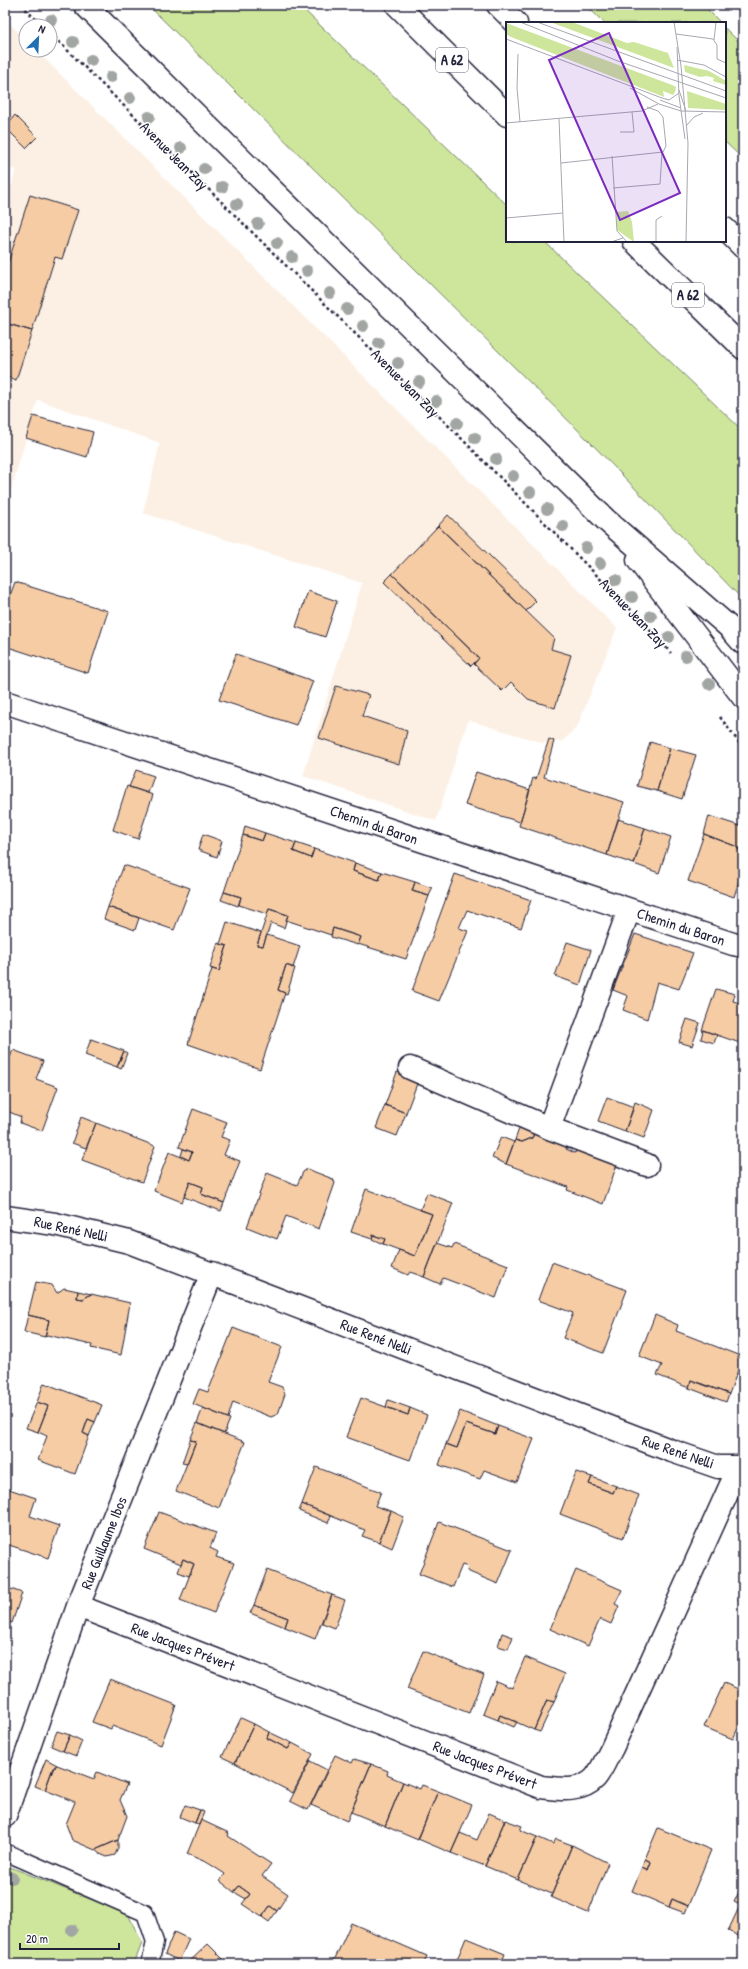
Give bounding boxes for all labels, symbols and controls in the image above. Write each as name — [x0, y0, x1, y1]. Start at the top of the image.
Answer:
north arrow — [18, 18, 58, 58]
text: N — [37, 21, 48, 37]
inset map — [506, 22, 726, 242]
road number: A 62 — [436, 48, 468, 72]
street label: Avenue Jean Zay — [135, 117, 213, 195]
road number: A 62 — [672, 283, 704, 307]
street label: Avenue Jean Zay — [366, 344, 444, 422]
street label: Avenue Jean Zay — [595, 573, 672, 652]
street label: Chemin du Baron — [327, 800, 421, 849]
street label: Chemin du Baron — [634, 902, 728, 951]
street label: Rue René Nelli — [32, 1210, 110, 1247]
street label: Rue René Nelli — [337, 1313, 415, 1360]
street label: Rue René Nelli — [639, 1429, 717, 1474]
street label: Rue Guillaume Ibos — [75, 1493, 132, 1592]
street label: Rue Jacques Prévert — [128, 1617, 239, 1676]
street label: Rue Jacques Prévert — [430, 1735, 541, 1794]
scale bar — [20, 1925, 119, 1951]
text: 20 m — [26, 1930, 48, 1947]

